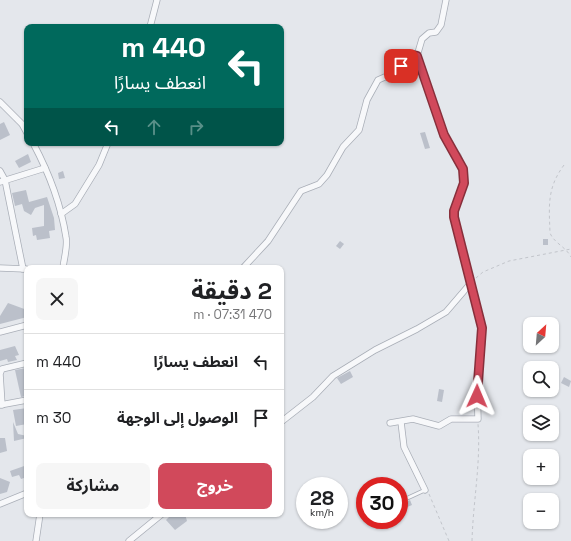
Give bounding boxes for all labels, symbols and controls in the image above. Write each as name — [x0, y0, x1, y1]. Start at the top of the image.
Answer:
text: 440 m — [121, 29, 206, 65]
icon: left — [220, 40, 272, 92]
pin — [384, 49, 418, 83]
icon: arrive — [390, 55, 412, 77]
text: انعطف يسارًا — [114, 71, 206, 94]
icon: left — [101, 116, 123, 138]
icon: ahead — [143, 116, 165, 138]
icon: right — [185, 116, 207, 138]
text: 2 دقيقة — [191, 275, 272, 306]
button: close — [36, 278, 78, 320]
text: 470 m · 07:31 — [193, 306, 272, 323]
north arrow — [523, 317, 559, 353]
map controls — [523, 317, 559, 529]
icon: left — [250, 351, 272, 373]
text: 440 m — [36, 352, 81, 371]
text: انعطف يسارًا — [154, 352, 238, 371]
button: search — [523, 361, 559, 397]
position arrow — [456, 375, 498, 417]
button: layers — [523, 405, 559, 441]
icon: arrive — [250, 407, 272, 429]
text: 30 m — [36, 408, 71, 427]
text: الوصول إلى الوجهة — [117, 408, 238, 427]
button: + — [523, 449, 559, 485]
button: مشاركة — [36, 463, 150, 509]
button: خروج — [158, 463, 272, 509]
speed limit sign: 30 — [356, 477, 408, 529]
text: 28 — [310, 485, 334, 511]
button: − — [523, 493, 559, 529]
text: km/h — [310, 506, 334, 519]

